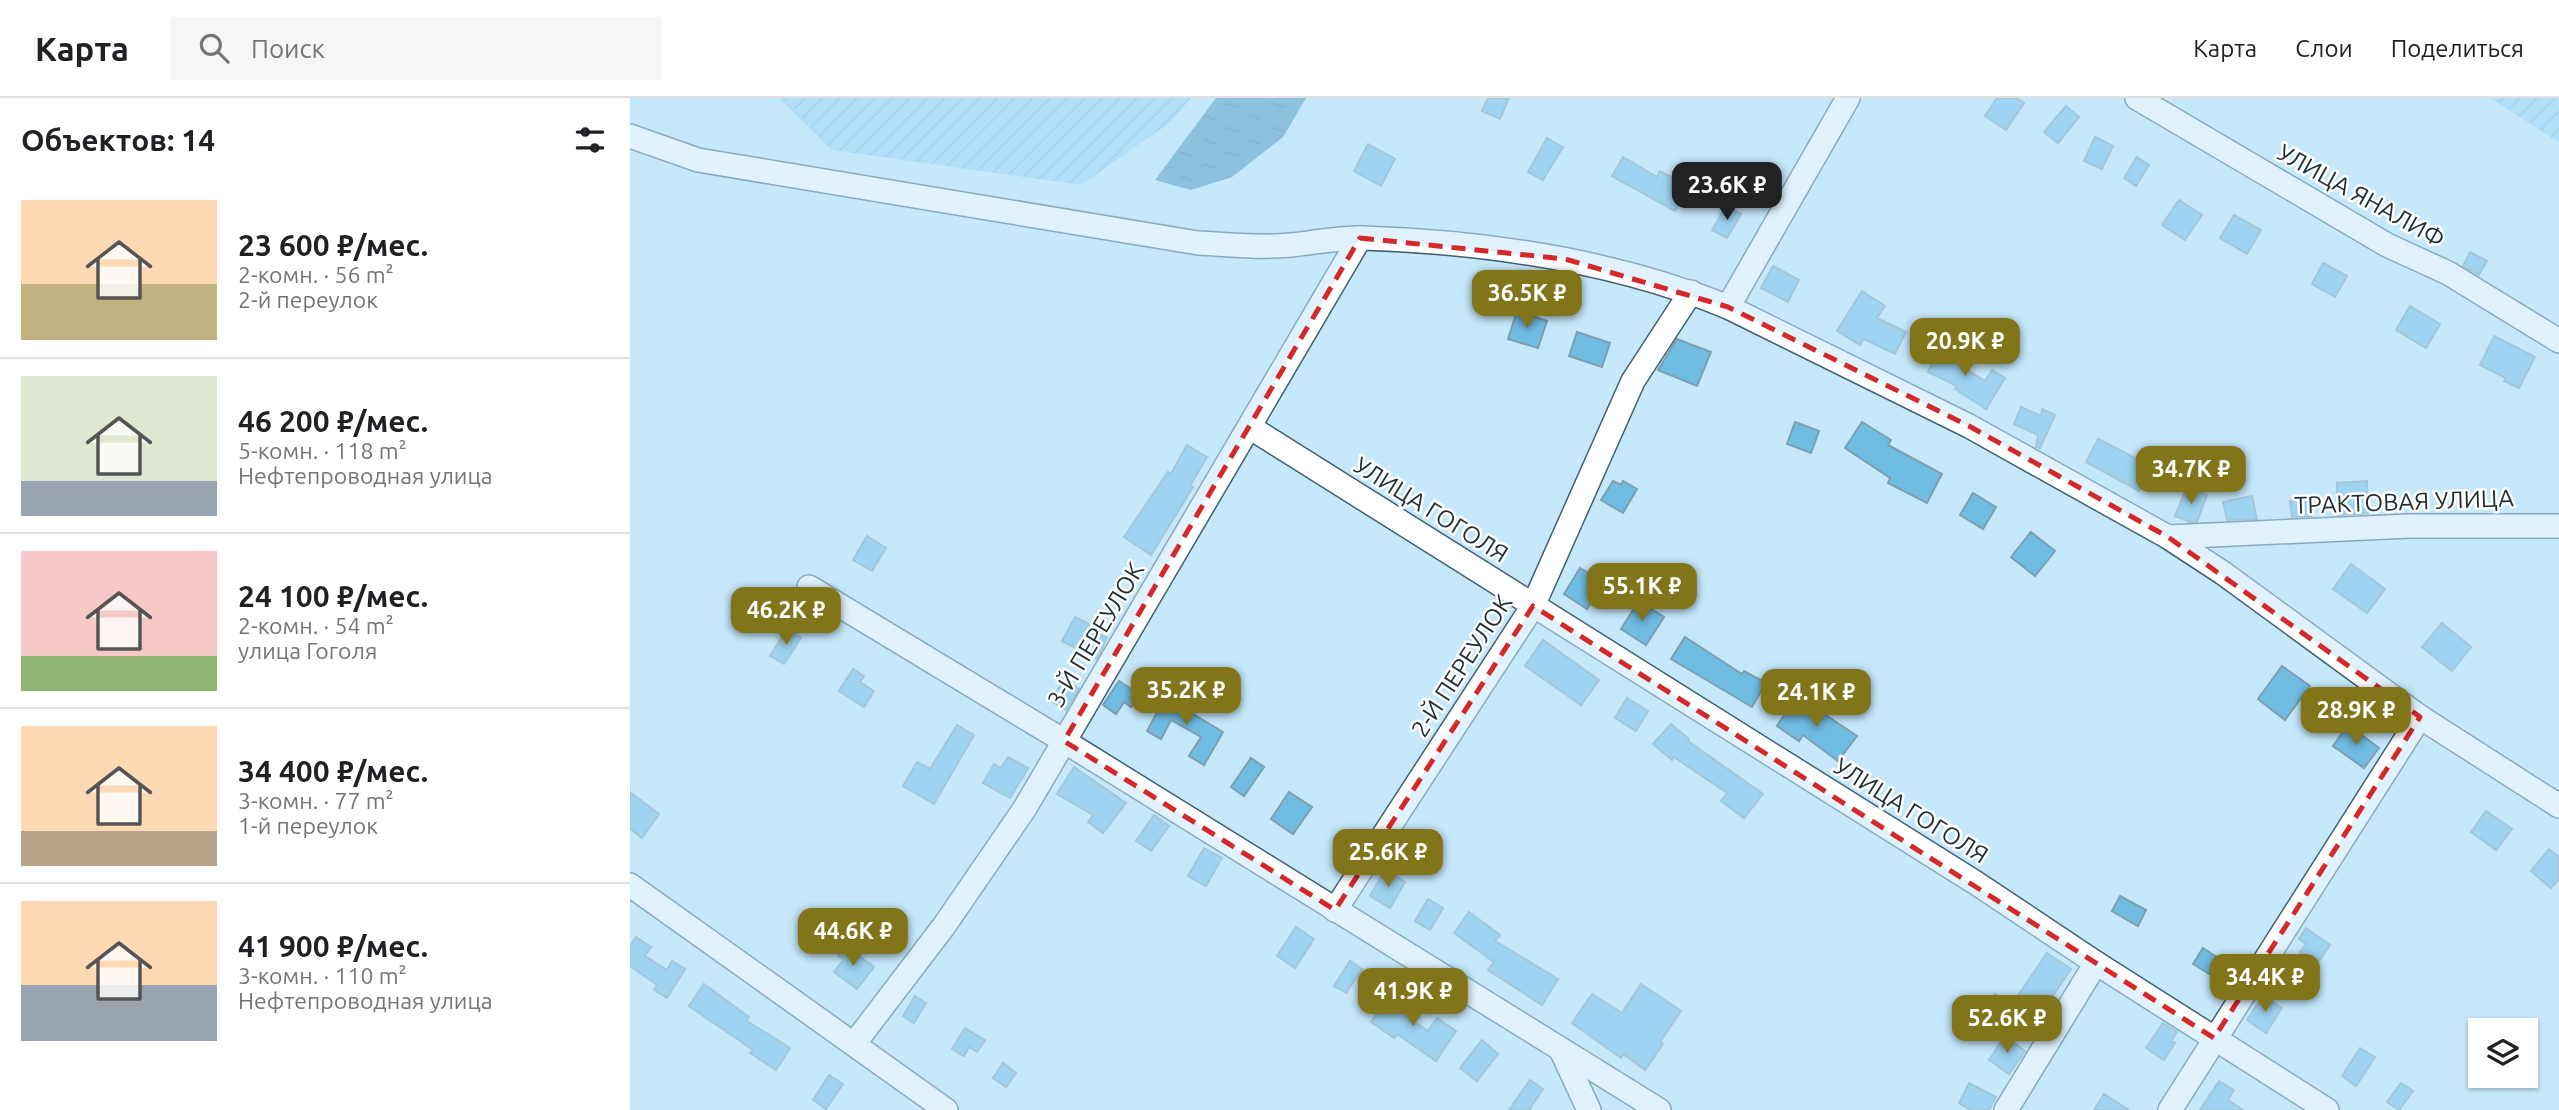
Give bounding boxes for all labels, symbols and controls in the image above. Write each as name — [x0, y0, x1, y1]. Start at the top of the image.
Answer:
search box — [171, 17, 661, 80]
icon: search — [195, 29, 233, 67]
text: Карта — [35, 30, 129, 67]
text: Поиск — [251, 34, 325, 63]
text: Карта — [2193, 35, 2257, 62]
text: Слои — [2295, 35, 2353, 62]
text: Поделиться — [2391, 35, 2524, 62]
icon: filters — [571, 121, 609, 159]
text: Объектов: 14 — [21, 123, 215, 157]
street label: УЛИЦА ЯНАЛИФ — [2273, 138, 2449, 253]
pin: 23.6K ₽ — [1662, 162, 1792, 222]
text: 23.6K ₽ — [1688, 172, 1766, 197]
icon: home — [77, 228, 161, 312]
text: 23 600 ₽/мес. — [238, 228, 428, 262]
text: 2-комн. · 56 m² — [238, 262, 394, 287]
pin: 36.5K ₽ — [1462, 271, 1592, 330]
text: 36.5K ₽ — [1488, 280, 1566, 305]
text: 2-й переулок — [238, 287, 378, 312]
pin: 20.9K ₽ — [1900, 318, 2030, 378]
text: 20.9K ₽ — [1926, 328, 2004, 353]
icon: home — [77, 404, 161, 488]
text: 46 200 ₽/мес. — [238, 404, 428, 438]
text: 5-комн. · 118 m² — [238, 438, 407, 463]
pin: 34.7K ₽ — [2126, 446, 2256, 506]
street label: УЛИЦА ГОГОЛЯ — [1349, 451, 1513, 568]
text: 34.7K ₽ — [2152, 456, 2230, 481]
text: Нефтепроводная улица — [238, 463, 493, 488]
street label: ТРАКТОВАЯ УЛИЦА — [2294, 484, 2515, 519]
street label: 3-Й ПЕРЕУЛОК — [1041, 557, 1149, 712]
pin: 55.1K ₽ — [1577, 564, 1707, 623]
text: 55.1K ₽ — [1603, 573, 1681, 598]
icon: home — [77, 579, 161, 663]
text: 24 100 ₽/мес. — [238, 579, 428, 613]
pin: 46.2K ₽ — [721, 588, 851, 647]
street label: 2-Й ПЕРЕУЛОК — [1405, 589, 1518, 742]
text: 46.2K ₽ — [747, 597, 825, 622]
text: 2-комн. · 54 m² — [238, 613, 394, 638]
text: улица Гоголя — [238, 638, 377, 663]
pin: 35.2K ₽ — [1121, 668, 1251, 727]
pin: 24.1K ₽ — [1751, 670, 1881, 729]
text: 35.2K ₽ — [1147, 677, 1225, 702]
text: 24.1K ₽ — [1777, 679, 1855, 704]
pin: 28.9K ₽ — [2291, 688, 2421, 747]
text: 28.9K ₽ — [2317, 697, 2395, 722]
street label: УЛИЦА ГОГОЛЯ — [1829, 752, 1993, 869]
icon: home — [77, 754, 161, 838]
text: 34 400 ₽/мес. — [238, 754, 428, 788]
text: 3-комн. · 77 m² — [238, 788, 394, 813]
text: 1-й переулок — [238, 813, 378, 838]
pin: 25.6K ₽ — [1323, 830, 1453, 889]
text: 25.6K ₽ — [1349, 839, 1427, 864]
pin: 44.6K ₽ — [788, 908, 918, 968]
text: 44.6K ₽ — [814, 918, 892, 943]
icon: home — [77, 929, 161, 1013]
text: 41 900 ₽/мес. — [238, 929, 428, 963]
pin: 34.4K ₽ — [2200, 954, 2330, 1014]
text: 3-комн. · 110 m² — [238, 963, 407, 988]
text: 34.4K ₽ — [2226, 964, 2304, 989]
pin: 41.9K ₽ — [1348, 968, 1478, 1028]
text: 41.9K ₽ — [1374, 978, 1452, 1003]
text: Нефтепроводная улица — [238, 988, 493, 1013]
pin: 52.6K ₽ — [1942, 996, 2072, 1055]
text: 52.6K ₽ — [1968, 1005, 2046, 1030]
map controls — [2468, 1018, 2538, 1088]
button: layers — [2468, 1018, 2538, 1088]

